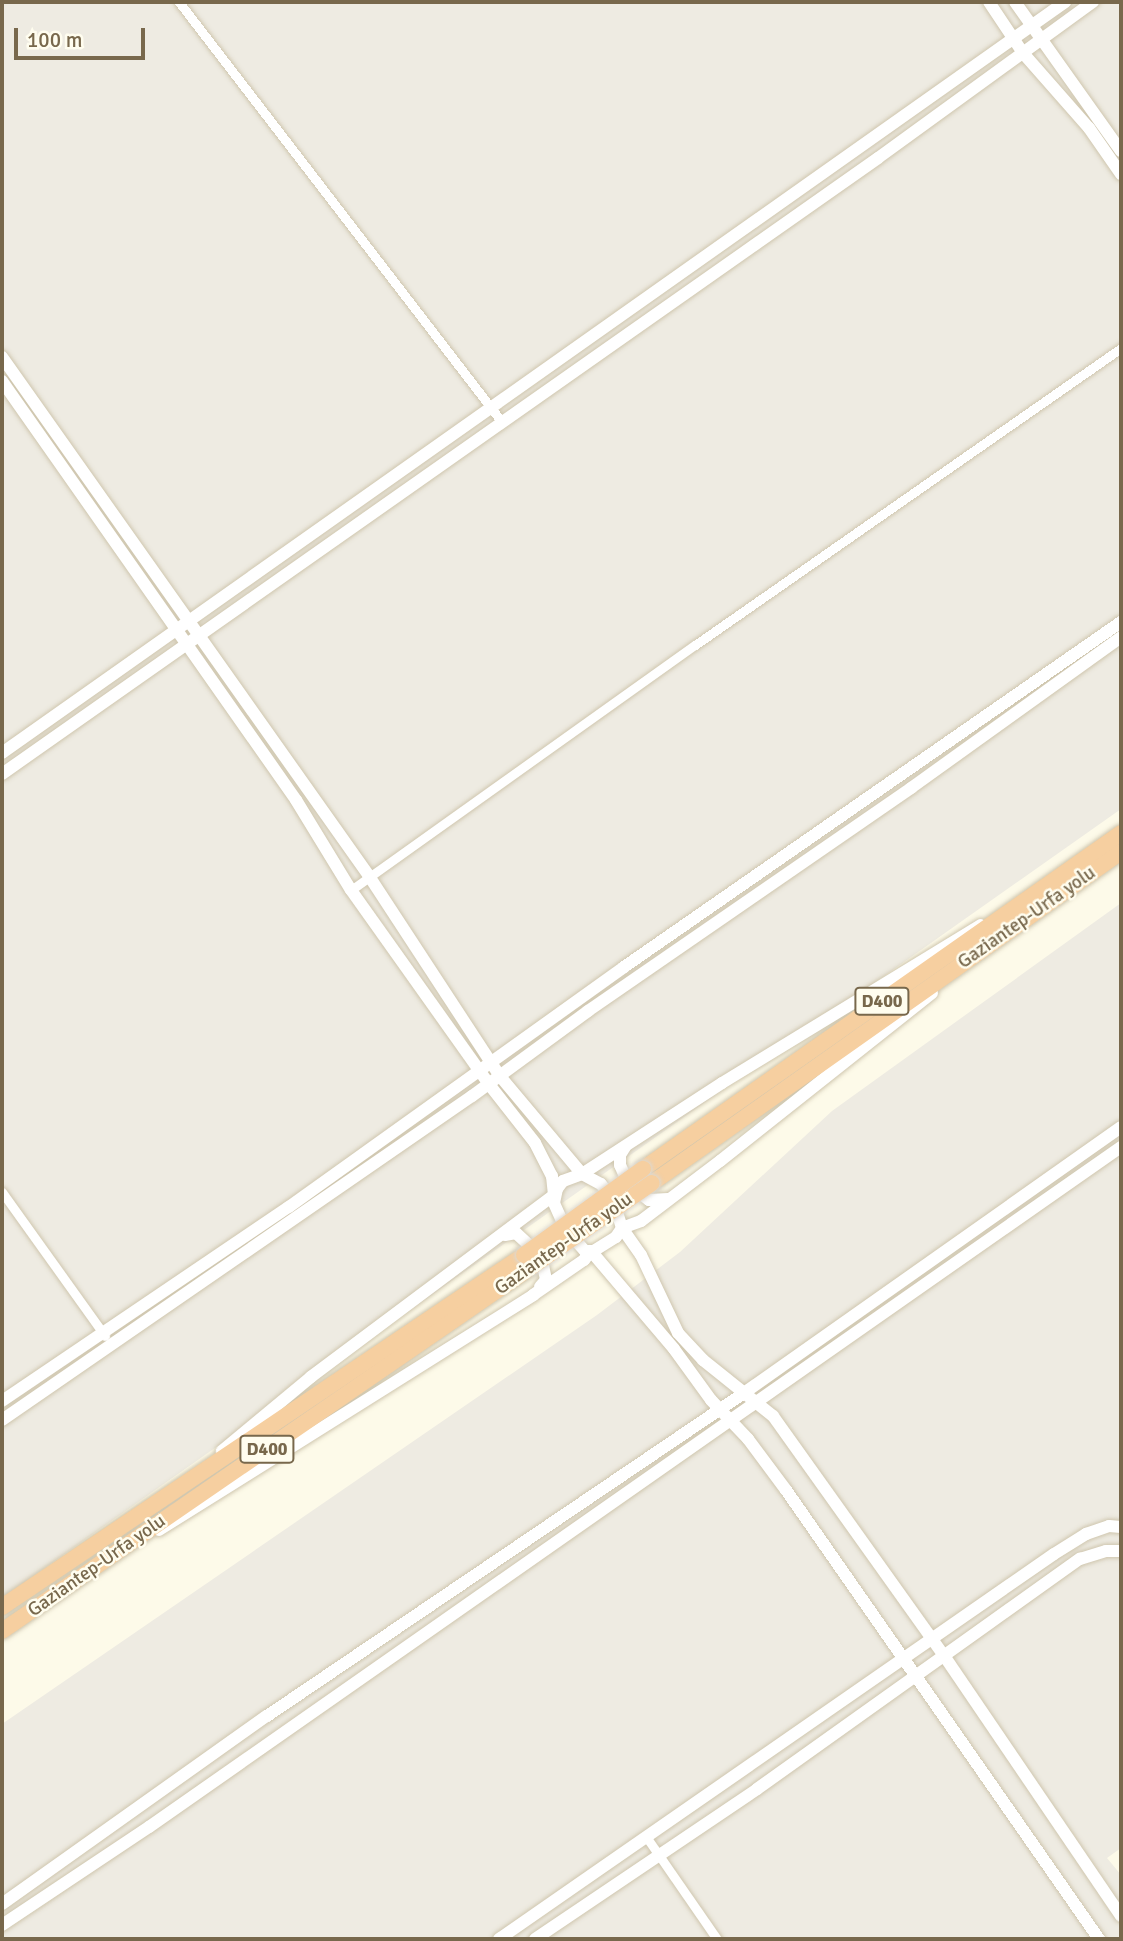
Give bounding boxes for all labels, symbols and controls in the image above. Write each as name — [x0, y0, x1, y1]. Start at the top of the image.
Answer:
scale bar — [18, 14, 149, 58]
text: 100 m — [27, 27, 82, 53]
street label: Gaziantep-Urfa yolu — [954, 862, 1100, 974]
road number: D400 — [854, 986, 910, 1016]
street label: Gaziantep-Urfa yolu — [491, 1188, 637, 1300]
road number: D400 — [239, 1434, 295, 1464]
street label: Gaziantep-Urfa yolu — [24, 1510, 170, 1622]

